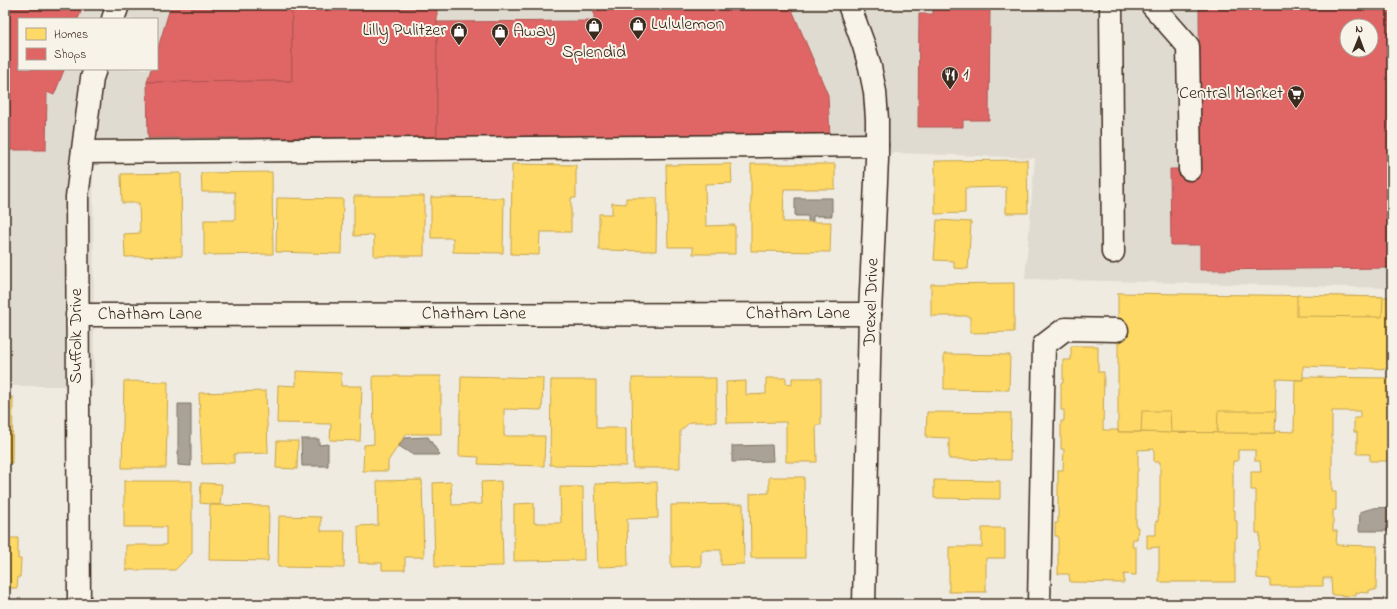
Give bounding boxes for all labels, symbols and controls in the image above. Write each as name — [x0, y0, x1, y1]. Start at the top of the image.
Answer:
place label: Lululemon — [651, 12, 725, 38]
shop icon: Lululemon — [628, 15, 648, 40]
shop icon: Splendid — [584, 16, 604, 41]
legend — [18, 18, 158, 70]
place label: Lilly Pulitzer — [362, 18, 446, 44]
north arrow — [1339, 18, 1379, 58]
place label: Away — [513, 19, 556, 45]
shop icon: Lilly Pulitzer — [449, 21, 469, 46]
text: N — [1355, 21, 1363, 37]
shop icon: Away — [490, 22, 510, 47]
text: Homes — [54, 26, 88, 44]
place label: Splendid — [562, 40, 626, 66]
text: Shops — [54, 46, 86, 64]
place label: 1 — [963, 62, 969, 88]
restaurant icon: 1 — [940, 65, 960, 90]
place label: Central Market — [1179, 81, 1283, 107]
supermarket icon: Central Market — [1286, 84, 1306, 109]
street label: Drexel Drive — [857, 257, 887, 347]
street label: Suffolk Drive — [64, 287, 90, 384]
street label: Chatham Lane — [422, 301, 527, 328]
street label: Chatham Lane — [746, 301, 851, 327]
street label: Chatham Lane — [98, 302, 203, 328]

